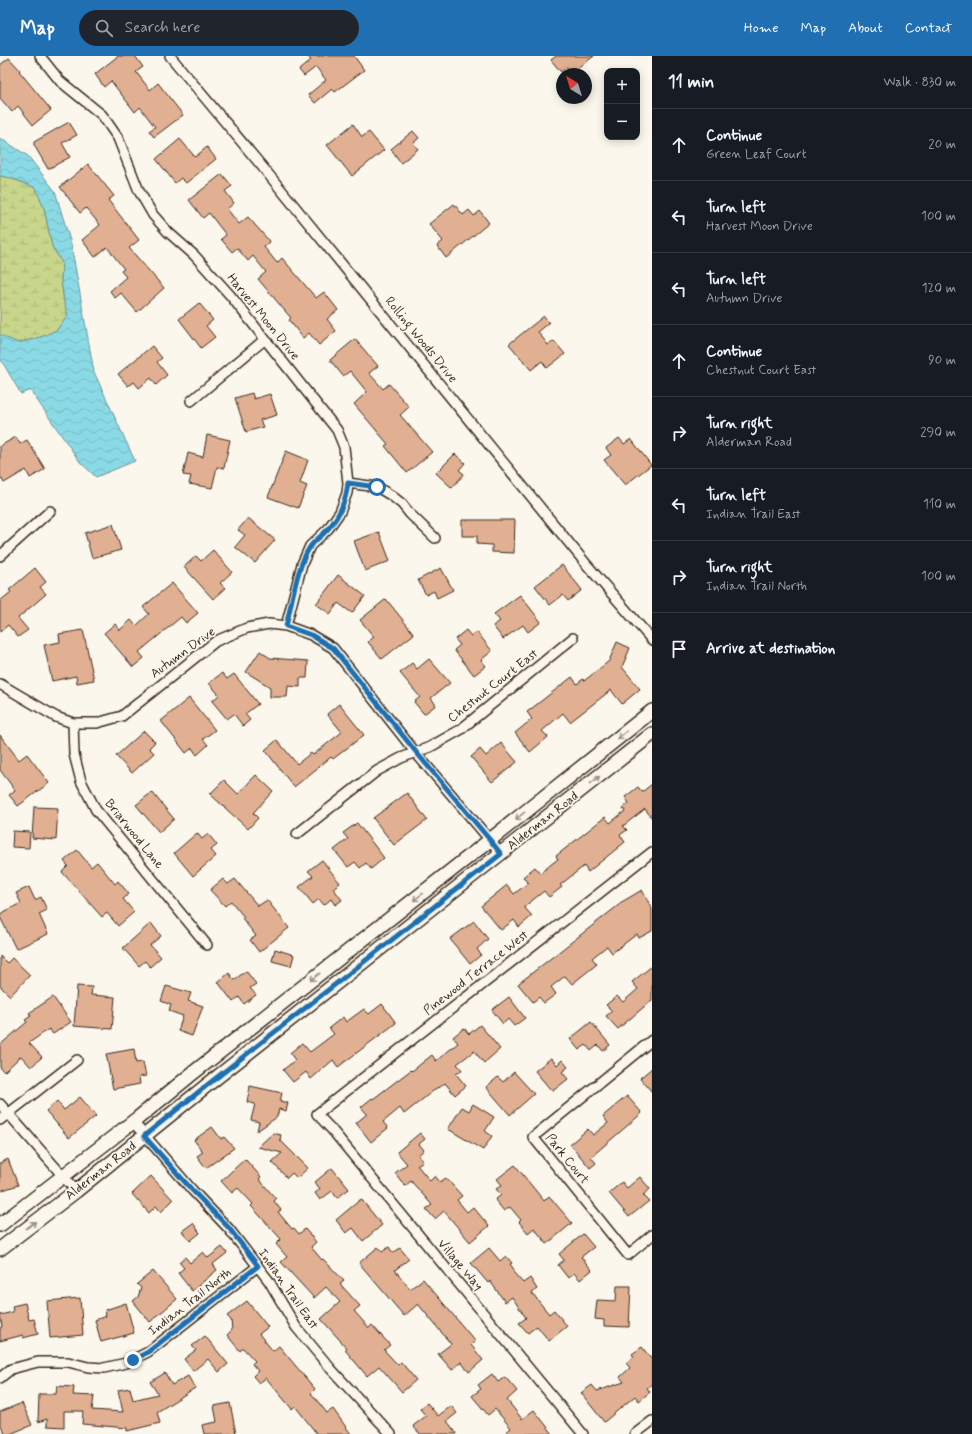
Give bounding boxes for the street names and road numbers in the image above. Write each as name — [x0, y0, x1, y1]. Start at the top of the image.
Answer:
street label: Harvest Moon Drive — [223, 270, 303, 364]
street label: Rolling Woods Drive — [379, 293, 461, 388]
street label: Autumn Drive — [147, 624, 219, 682]
street label: Chestnut Court East — [444, 645, 542, 727]
street label: Alderman Road — [504, 788, 582, 854]
street label: Briarwood Lane — [101, 796, 167, 872]
street label: Pinewood Terrace West — [420, 927, 532, 1019]
street label: Park Court — [541, 1130, 593, 1188]
street label: Alderman Road — [62, 1138, 140, 1204]
street label: Village Way — [433, 1236, 487, 1294]
street label: Indian Trail East — [254, 1245, 322, 1333]
street label: Indian Trail North — [145, 1264, 235, 1340]

